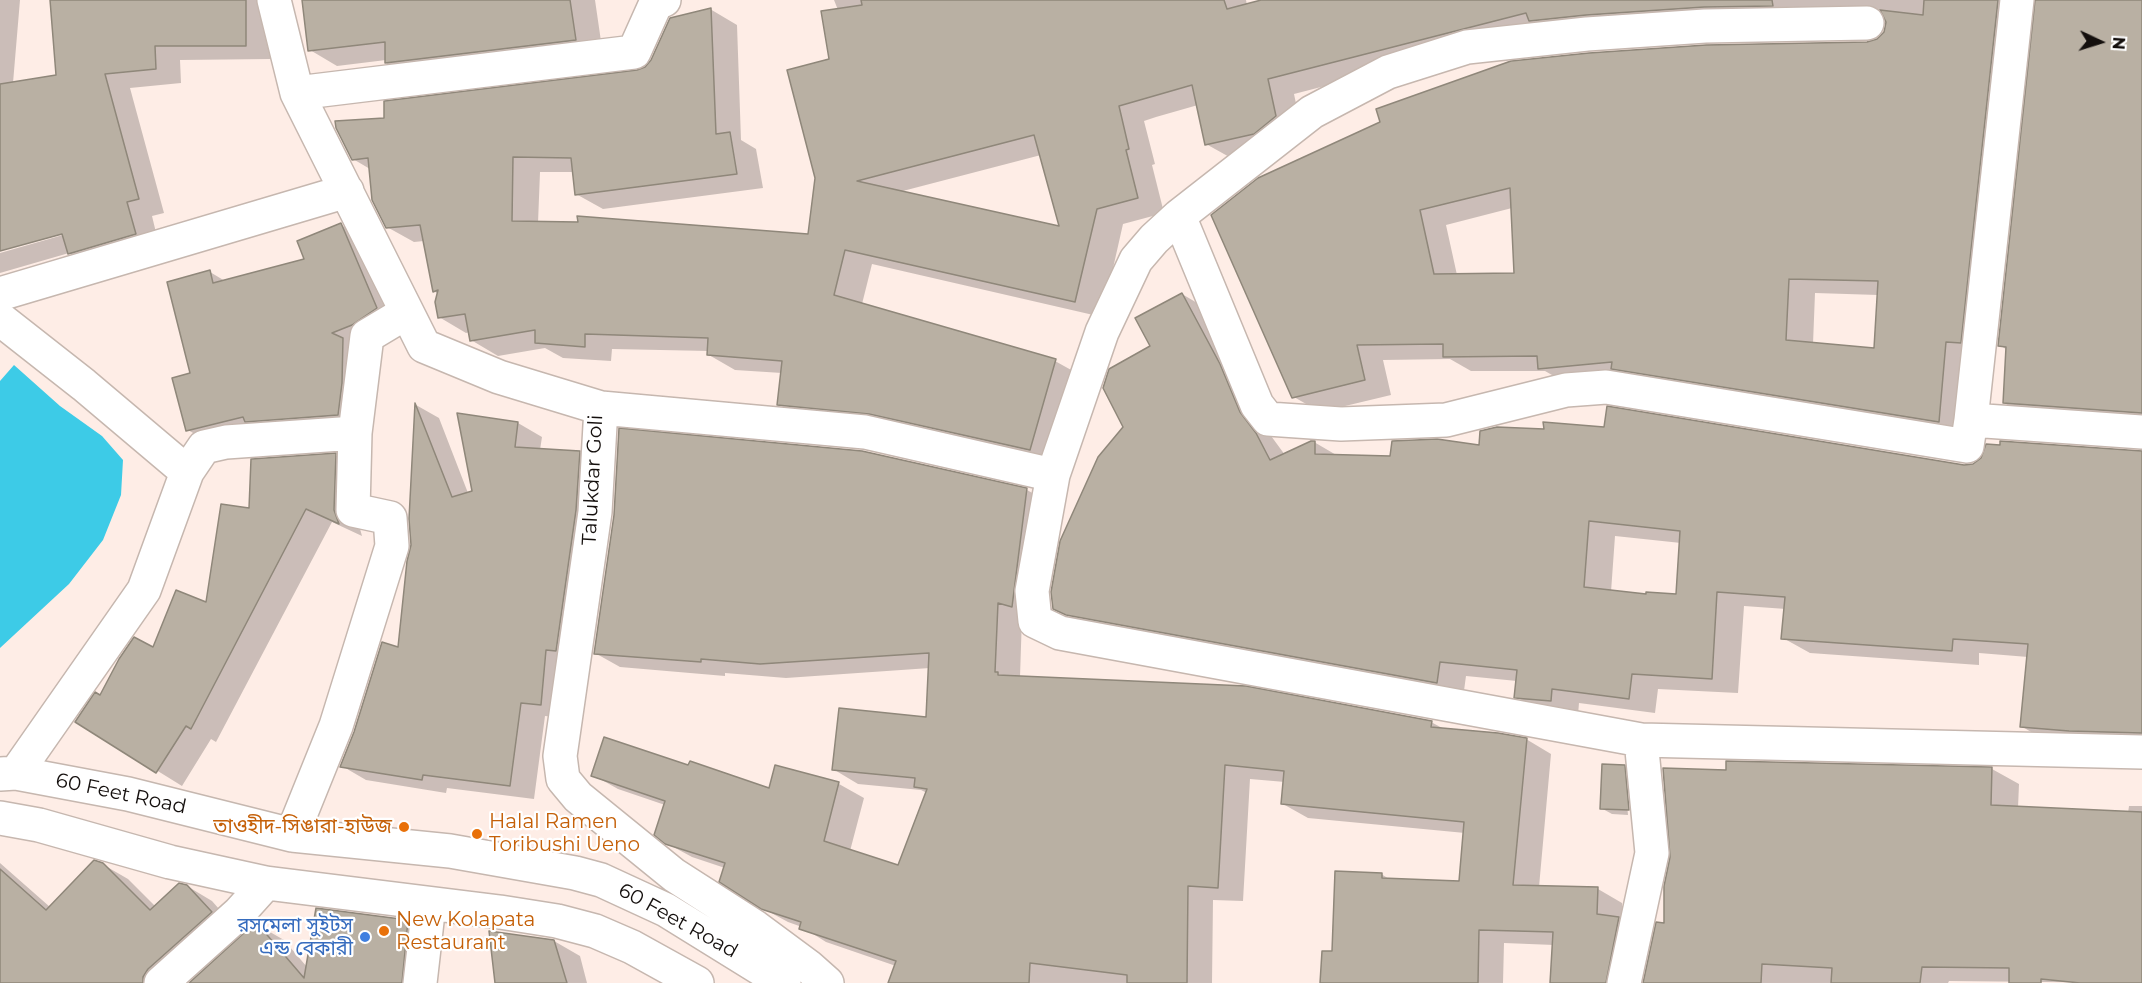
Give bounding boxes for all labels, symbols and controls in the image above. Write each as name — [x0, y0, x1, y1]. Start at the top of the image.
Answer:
north arrow — [2070, 12, 2130, 72]
text: N — [2109, 36, 2128, 50]
street label: Talukdar Goli — [578, 414, 608, 546]
street label: 60 Feet Road — [54, 768, 188, 820]
place label: Halal Ramen Toribushi Ueno — [489, 810, 640, 857]
place label: তাওহীদ-সিঙারা-হাউজ — [213, 815, 392, 839]
marker: তাওহীদ-সিঙারা-হাউজ — [397, 820, 411, 834]
marker: Halal Ramen Toribushi Ueno — [470, 827, 484, 841]
street label: 60 Feet Road — [614, 878, 742, 964]
place label: New Kolapata Restaurant — [396, 908, 535, 955]
place label: রসমেলা সুইটস এন্ড বেকারী — [237, 914, 353, 961]
marker: New Kolapata Restaurant — [377, 924, 391, 938]
marker: রসমেলা সুইটস এন্ড বেকারী — [358, 930, 372, 944]

